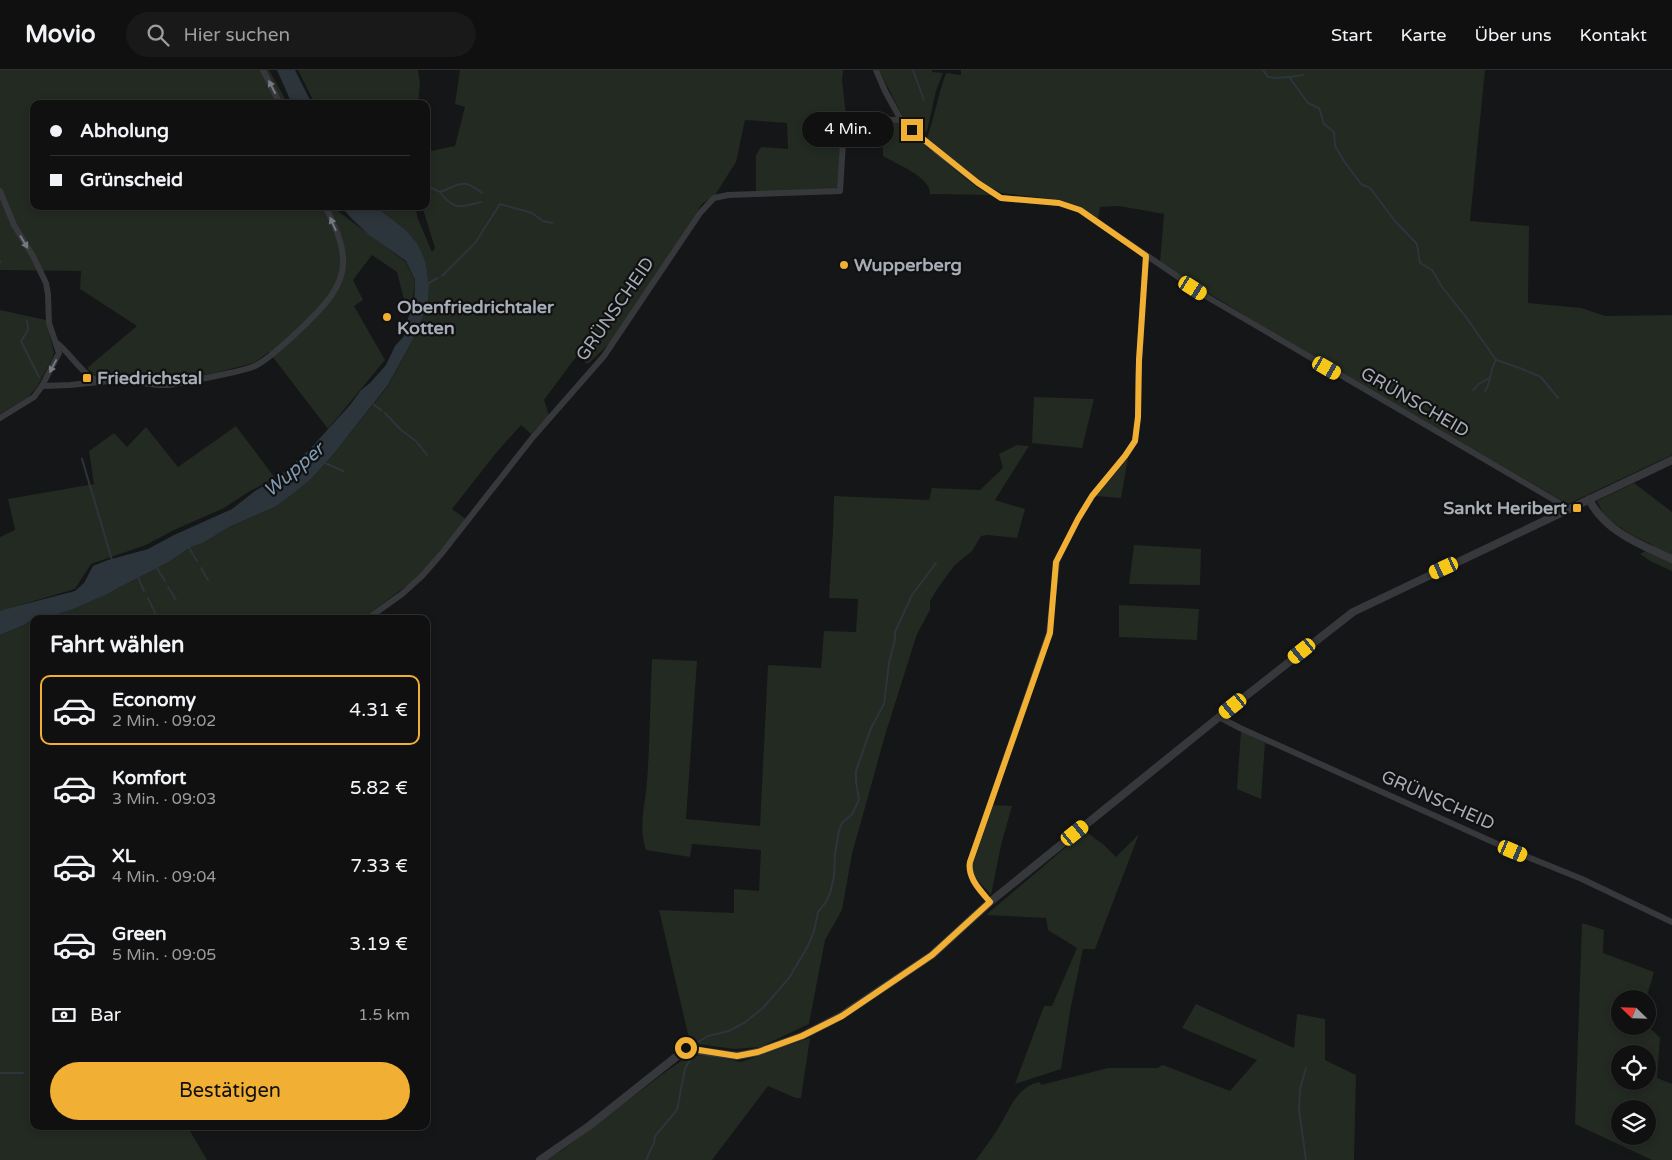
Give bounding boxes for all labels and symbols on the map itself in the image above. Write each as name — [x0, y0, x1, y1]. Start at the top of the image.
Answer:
one-way arrow — [268, 80, 276, 94]
callout: 4 Min. — [802, 112, 894, 148]
route end — [901, 119, 923, 141]
one-way arrow — [329, 217, 337, 231]
one-way arrow — [20, 235, 29, 248]
street label: GRÜNSCHEID — [571, 253, 659, 365]
place label: Wupperberg — [854, 254, 962, 276]
marker: Wupperberg — [838, 259, 850, 271]
car — [1176, 274, 1209, 302]
place label: Obenfriedrichtaler Kotten — [397, 296, 555, 339]
marker: Obenfriedrichtaler Kotten — [381, 311, 393, 323]
car — [1310, 354, 1343, 382]
one-way arrow — [49, 358, 57, 373]
street label: GRÜNSCHEID — [1357, 362, 1473, 442]
place label: Friedrichstal — [97, 367, 202, 389]
marker: Friedrichstal — [81, 372, 93, 384]
water label: Wupper — [259, 437, 331, 502]
place label: Sankt Heribert — [1443, 497, 1567, 519]
marker: Sankt Heribert — [1571, 502, 1583, 514]
car — [1427, 555, 1460, 581]
car — [1285, 636, 1318, 666]
car — [1216, 691, 1249, 721]
street label: GRÜNSCHEID — [1378, 765, 1498, 835]
car — [1058, 818, 1091, 848]
car — [1496, 838, 1529, 864]
north arrow — [1611, 990, 1656, 1035]
route start — [675, 1037, 697, 1059]

